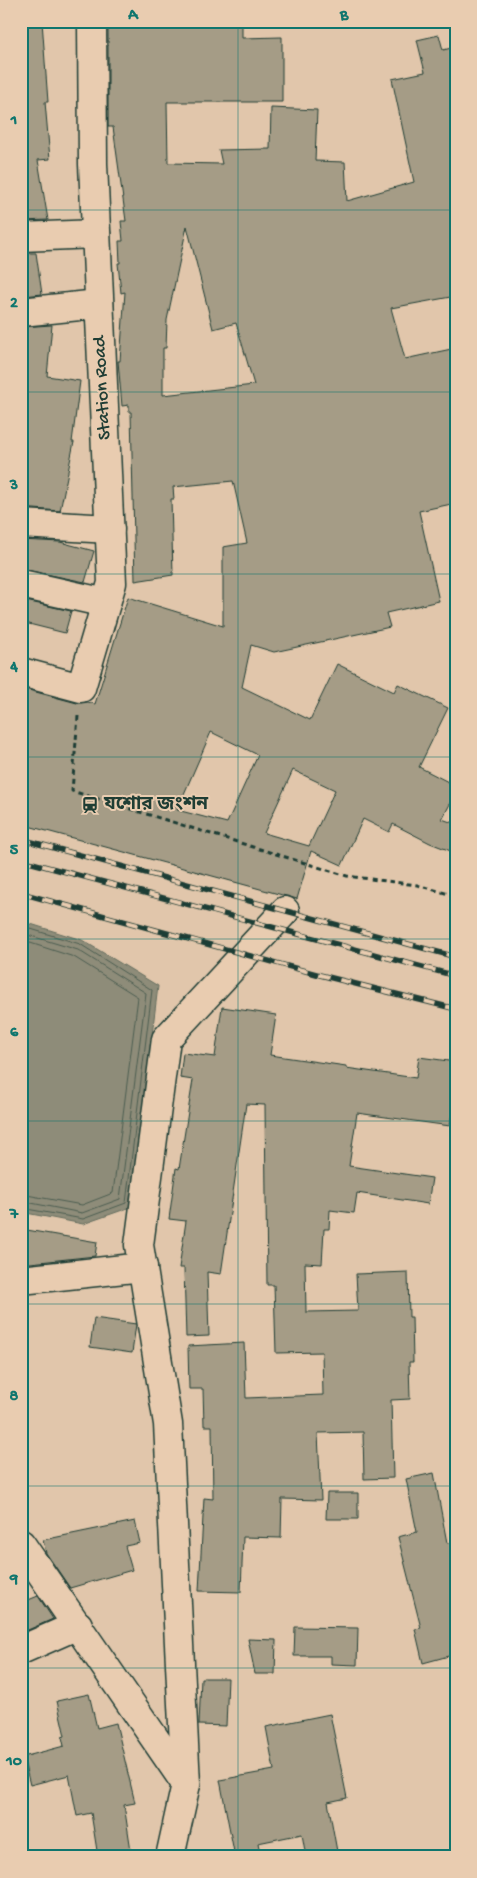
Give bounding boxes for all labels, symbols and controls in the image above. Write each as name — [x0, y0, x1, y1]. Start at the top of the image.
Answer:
text: A — [127, 7, 139, 26]
text: B — [339, 7, 349, 26]
text: 1 — [10, 112, 17, 131]
text: 2 — [10, 295, 18, 314]
street label: Station Road — [89, 334, 117, 440]
text: 3 — [9, 477, 18, 496]
text: 4 — [9, 659, 18, 678]
place label: যশোর জংশন — [103, 794, 209, 817]
station icon: যশোর জংশন — [80, 795, 100, 815]
text: 5 — [10, 842, 19, 861]
text: 6 — [10, 1024, 19, 1043]
text: 7 — [9, 1206, 19, 1225]
text: 8 — [10, 1388, 19, 1407]
text: 9 — [9, 1571, 18, 1590]
text: 10 — [5, 1753, 22, 1772]

